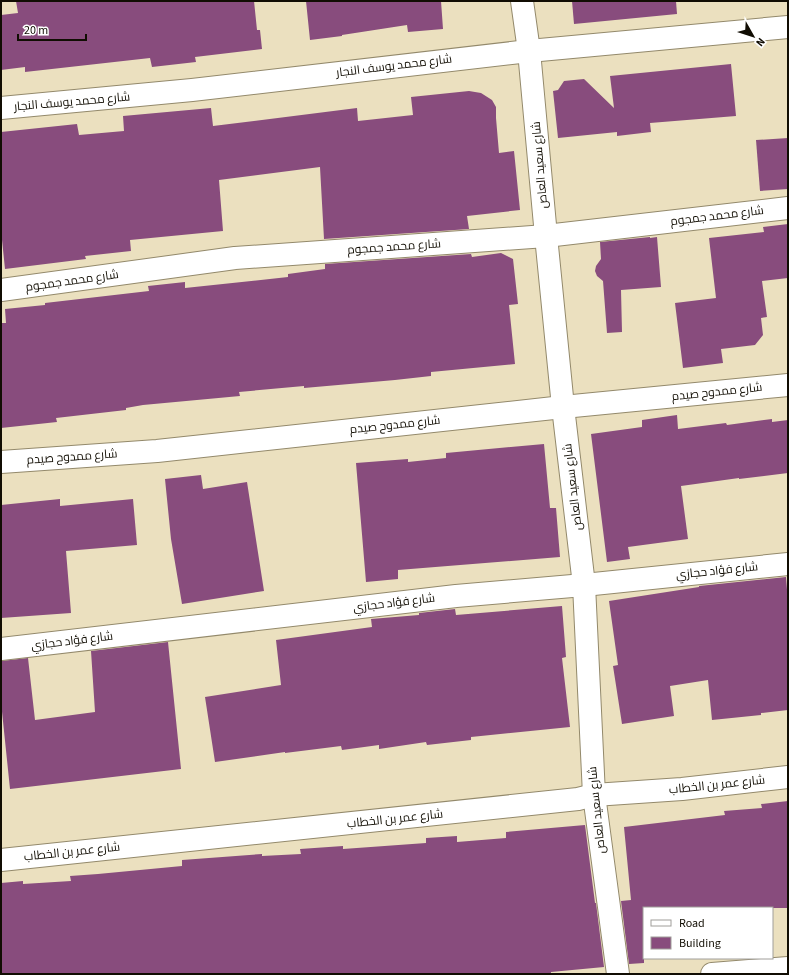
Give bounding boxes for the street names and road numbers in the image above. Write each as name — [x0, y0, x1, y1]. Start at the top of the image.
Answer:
street label: شارع محمد يوسف النجار — [334, 50, 453, 82]
street label: شارع محمد يوسف النجار — [12, 88, 131, 116]
street label: شارع سعيد العاص — [528, 121, 552, 209]
street label: شارع محمد جمجوم — [669, 202, 765, 230]
street label: شارع محمد جمجوم — [347, 235, 442, 259]
street label: شارع محمد جمجوم — [24, 266, 120, 296]
street label: شارع ممدوح صيدم — [671, 379, 763, 405]
street label: شارع ممدوح صيدم — [349, 412, 441, 438]
street label: شارع سعيد العاص — [559, 442, 587, 531]
street label: شارع ممدوح صيدم — [26, 445, 118, 469]
street label: شارع فؤاد حجازي — [675, 558, 759, 585]
street label: شارع فؤاد حجازي — [352, 590, 436, 617]
street label: شارع فؤاد حجازي — [30, 628, 114, 655]
street label: شارع سعيد العاص — [584, 766, 610, 854]
street label: شارع عمر بن الخطاب — [668, 771, 766, 799]
street label: شارع عمر بن الخطاب — [346, 805, 444, 833]
street label: شارع عمر بن الخطاب — [23, 838, 121, 866]

